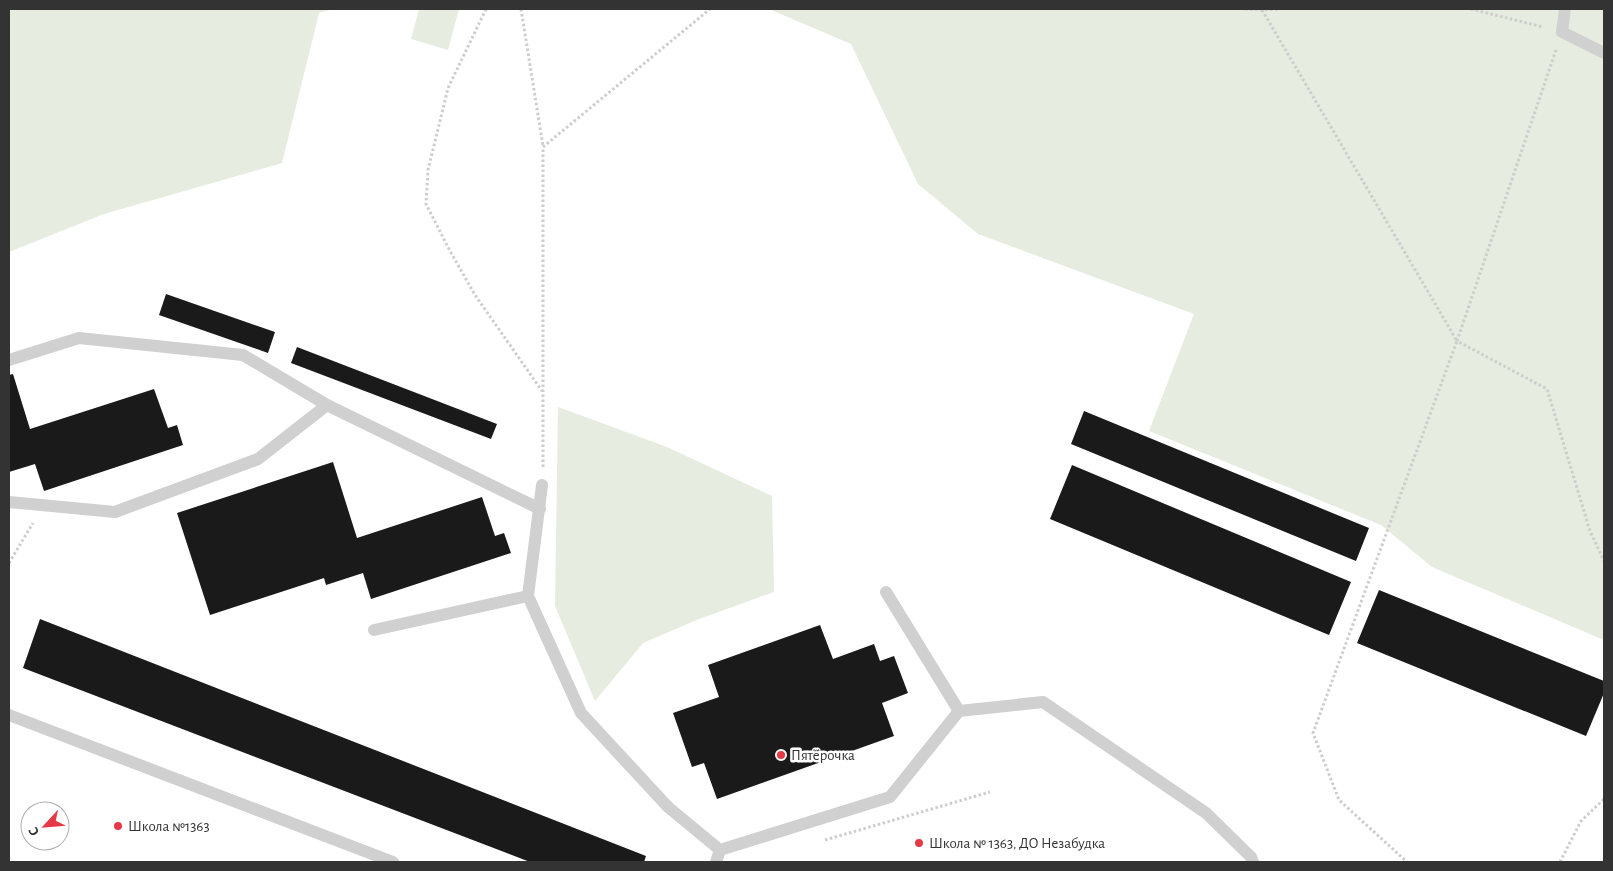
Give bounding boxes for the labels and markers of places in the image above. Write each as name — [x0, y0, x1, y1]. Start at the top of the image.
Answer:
place label: Пятёрочка — [791, 748, 855, 763]
marker: Пятёрочка — [775, 749, 787, 761]
place label: Школа №1363 — [128, 819, 210, 834]
marker: Школа №1363 — [112, 820, 124, 832]
place label: Школа № 1363, ДО Незабудка — [929, 836, 1105, 851]
marker: Школа № 1363, ДО Незабудка — [913, 837, 925, 849]

